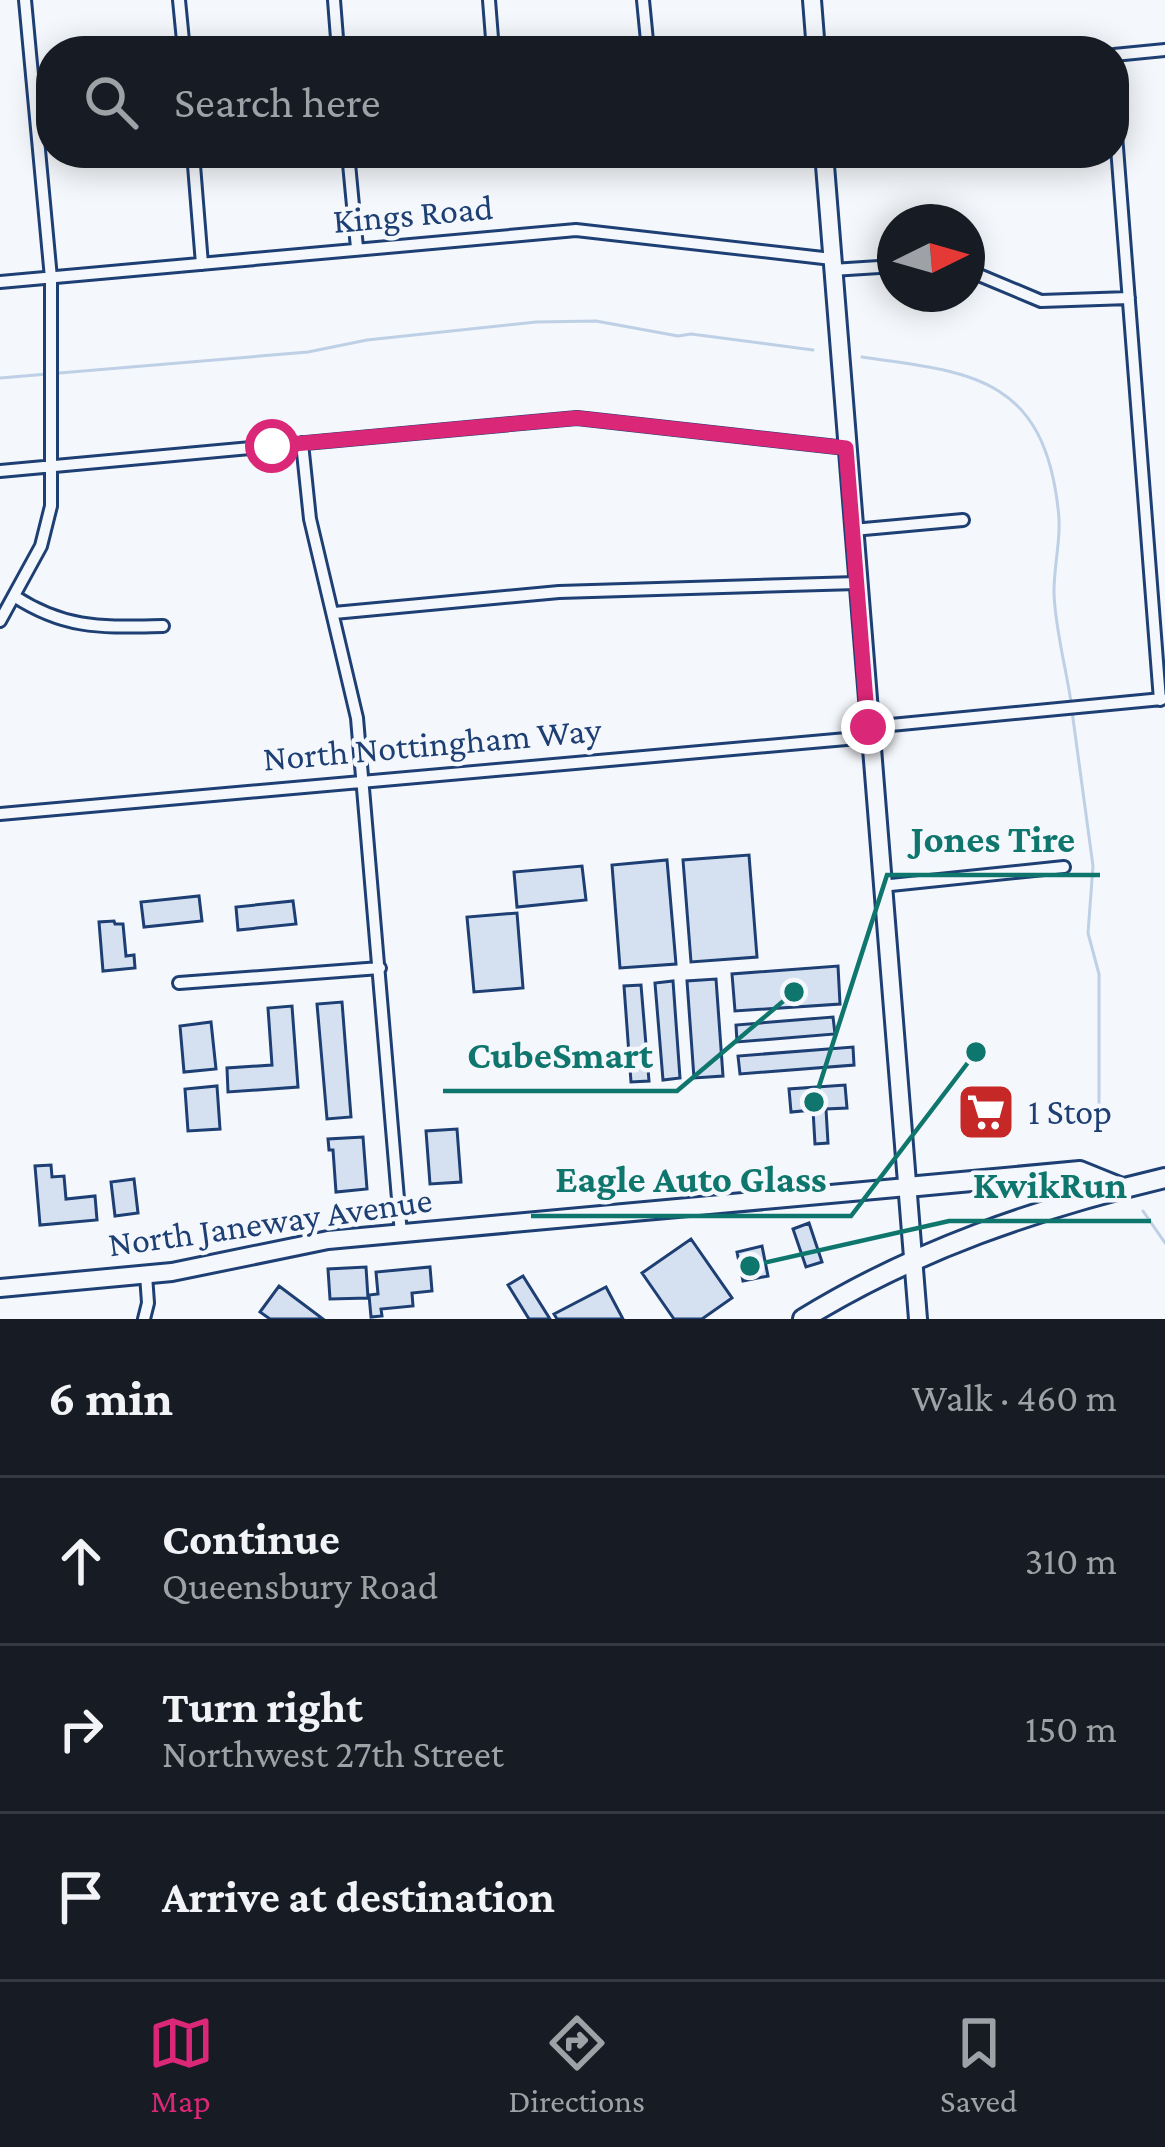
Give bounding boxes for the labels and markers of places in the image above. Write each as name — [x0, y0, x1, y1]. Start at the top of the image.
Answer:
callout: Jones Tire — [887, 800, 1100, 875]
callout: CubeSmart — [443, 1016, 677, 1091]
supermarket icon: 1 Stop — [955, 1081, 1017, 1143]
place label: 1 Stop — [1028, 1092, 1112, 1132]
callout: Eagle Auto Glass — [531, 1141, 851, 1216]
callout: KwikRun — [949, 1146, 1151, 1221]

